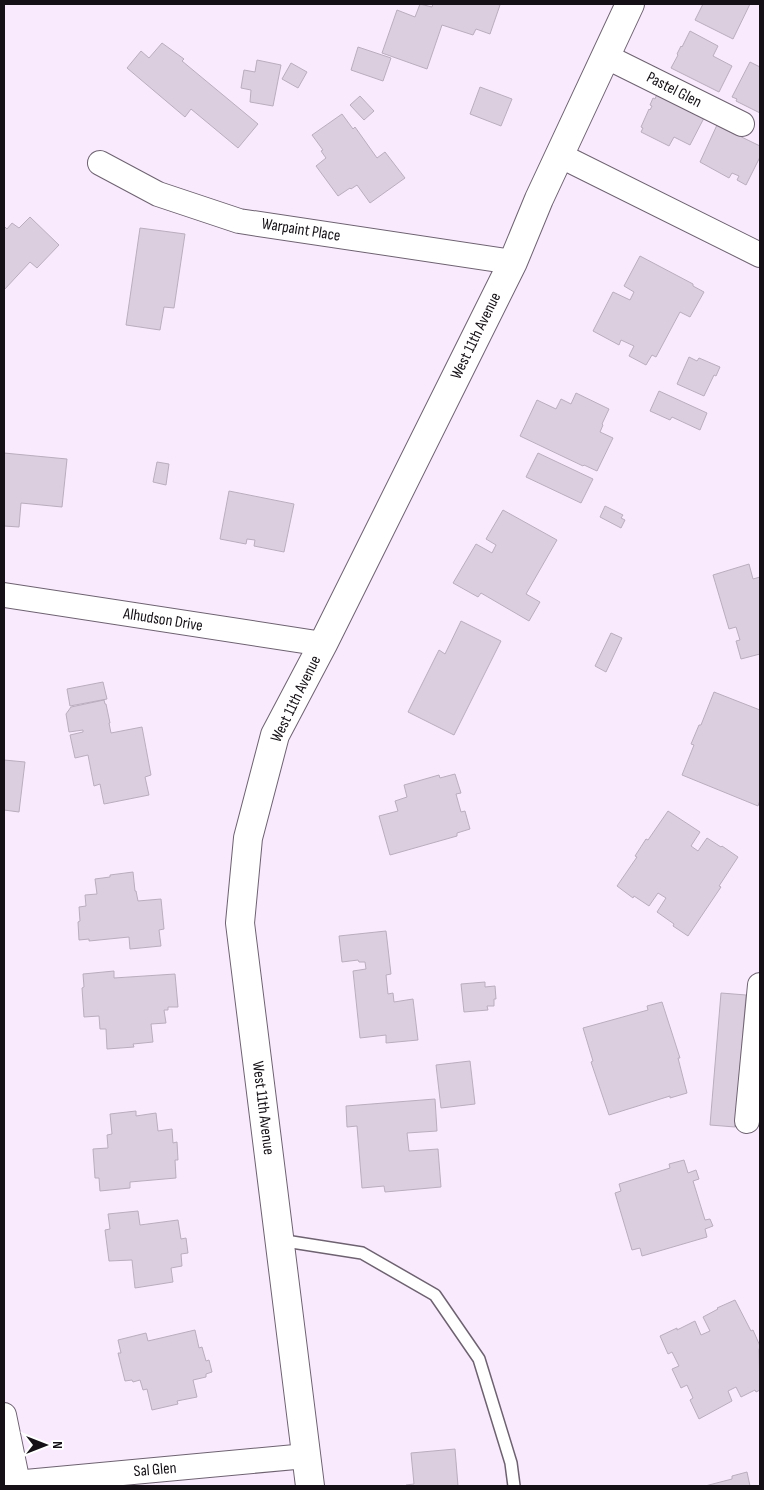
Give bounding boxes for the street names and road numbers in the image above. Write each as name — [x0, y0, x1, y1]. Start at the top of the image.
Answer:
street label: Pastel Glen — [643, 68, 705, 112]
street label: Warpaint Place — [260, 214, 342, 246]
street label: West 11th Avenue — [447, 289, 505, 383]
street label: Alhudson Drive — [121, 604, 204, 636]
street label: West 11th Avenue — [267, 652, 325, 746]
street label: West 11th Avenue — [248, 1060, 278, 1156]
street label: Sal Glen — [133, 1459, 177, 1481]

